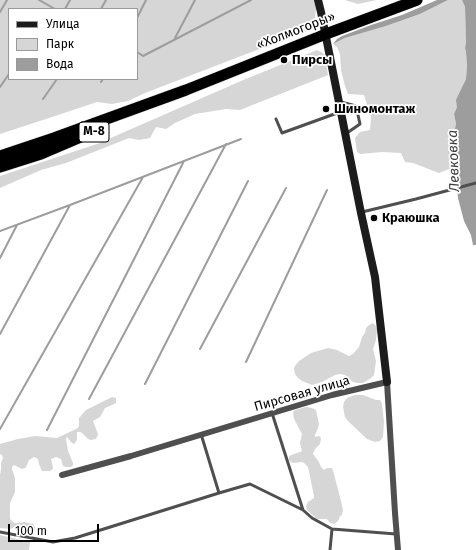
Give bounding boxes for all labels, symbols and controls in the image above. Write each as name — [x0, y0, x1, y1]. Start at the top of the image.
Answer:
legend — [8, 8, 138, 80]
street label: «Холмогоры» — [254, 9, 338, 53]
text: Улица — [46, 17, 80, 31]
text: Парк — [46, 37, 74, 51]
place label: Пирсы — [292, 52, 332, 68]
marker: Пирсы — [279, 55, 289, 65]
text: Вода — [46, 57, 73, 71]
place label: Шиномонтаж — [334, 101, 415, 117]
marker: Шиномонтаж — [321, 104, 331, 114]
road number: М-8 — [79, 122, 109, 142]
water label: Левковка — [445, 130, 463, 192]
place label: Краюшка — [382, 210, 440, 226]
marker: Краюшка — [369, 213, 379, 223]
street label: Пирсовая улица — [252, 373, 352, 415]
scale bar — [10, 516, 101, 542]
text: 100 m — [15, 524, 47, 538]

